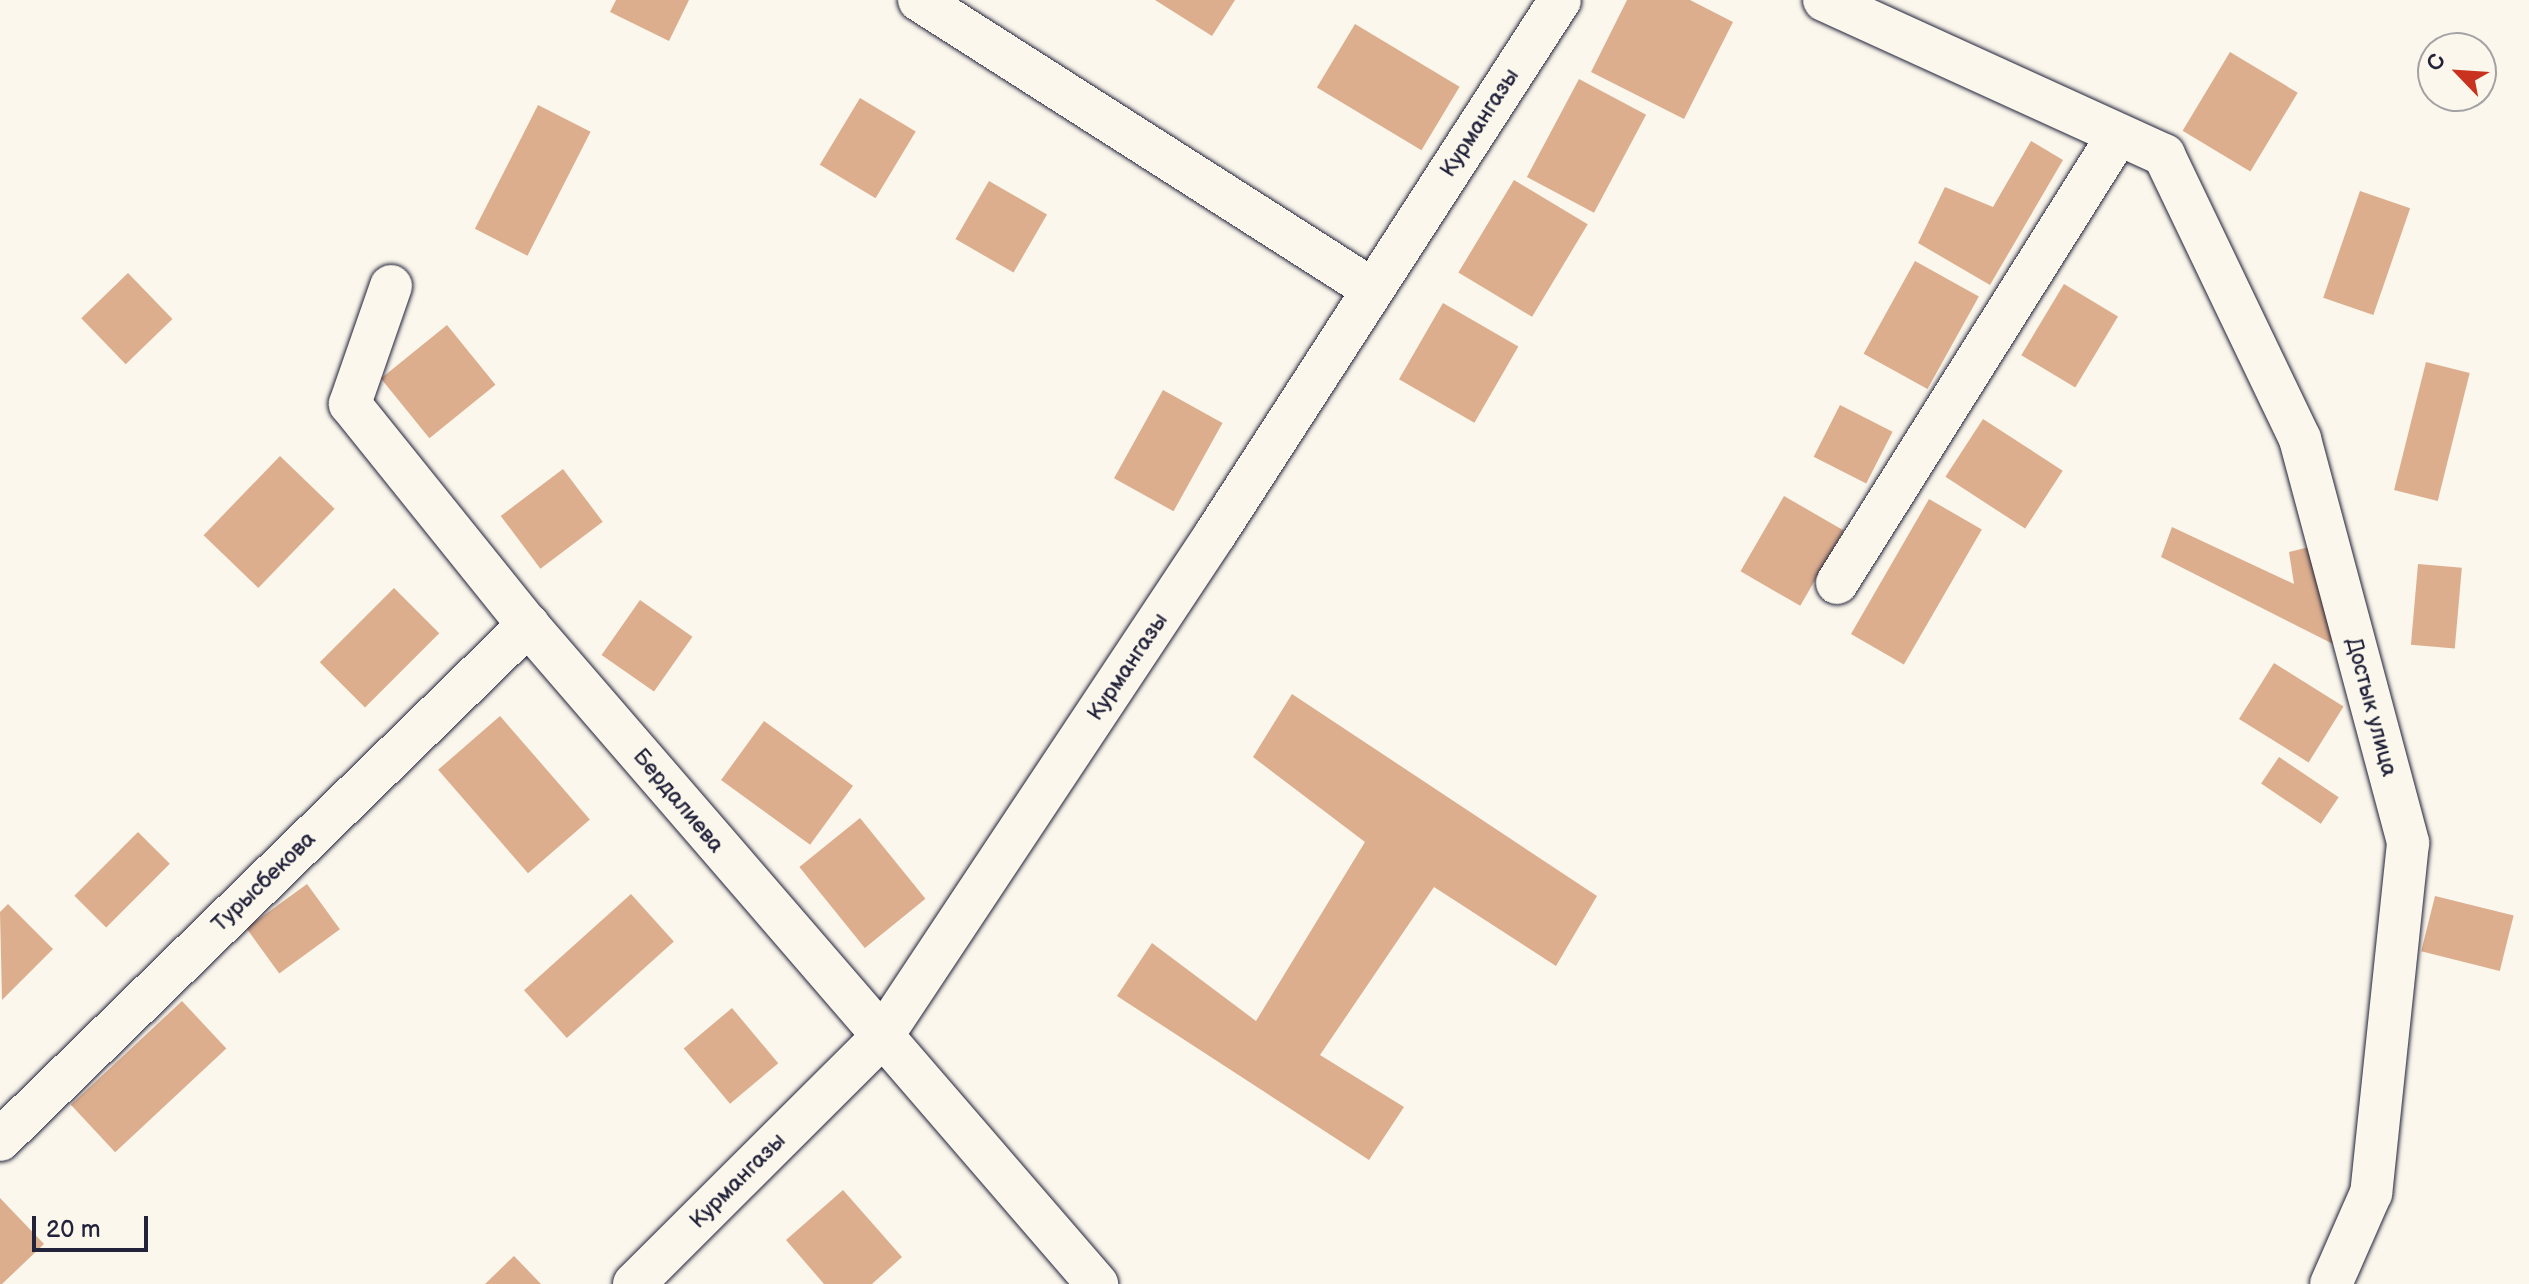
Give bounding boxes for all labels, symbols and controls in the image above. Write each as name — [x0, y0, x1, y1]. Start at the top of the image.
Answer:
north arrow — [2417, 32, 2497, 112]
text: С — [2421, 50, 2452, 75]
street label: Курмангазы — [1435, 64, 1525, 182]
street label: Курмангазы — [1082, 608, 1174, 726]
street label: Достык улица — [2340, 635, 2402, 779]
street label: Бердалиева — [627, 744, 729, 858]
street label: Турысбекова — [207, 826, 321, 938]
street label: Курмангазы — [685, 1128, 791, 1234]
scale bar — [36, 1200, 152, 1250]
text: 20 m — [46, 1215, 101, 1244]

